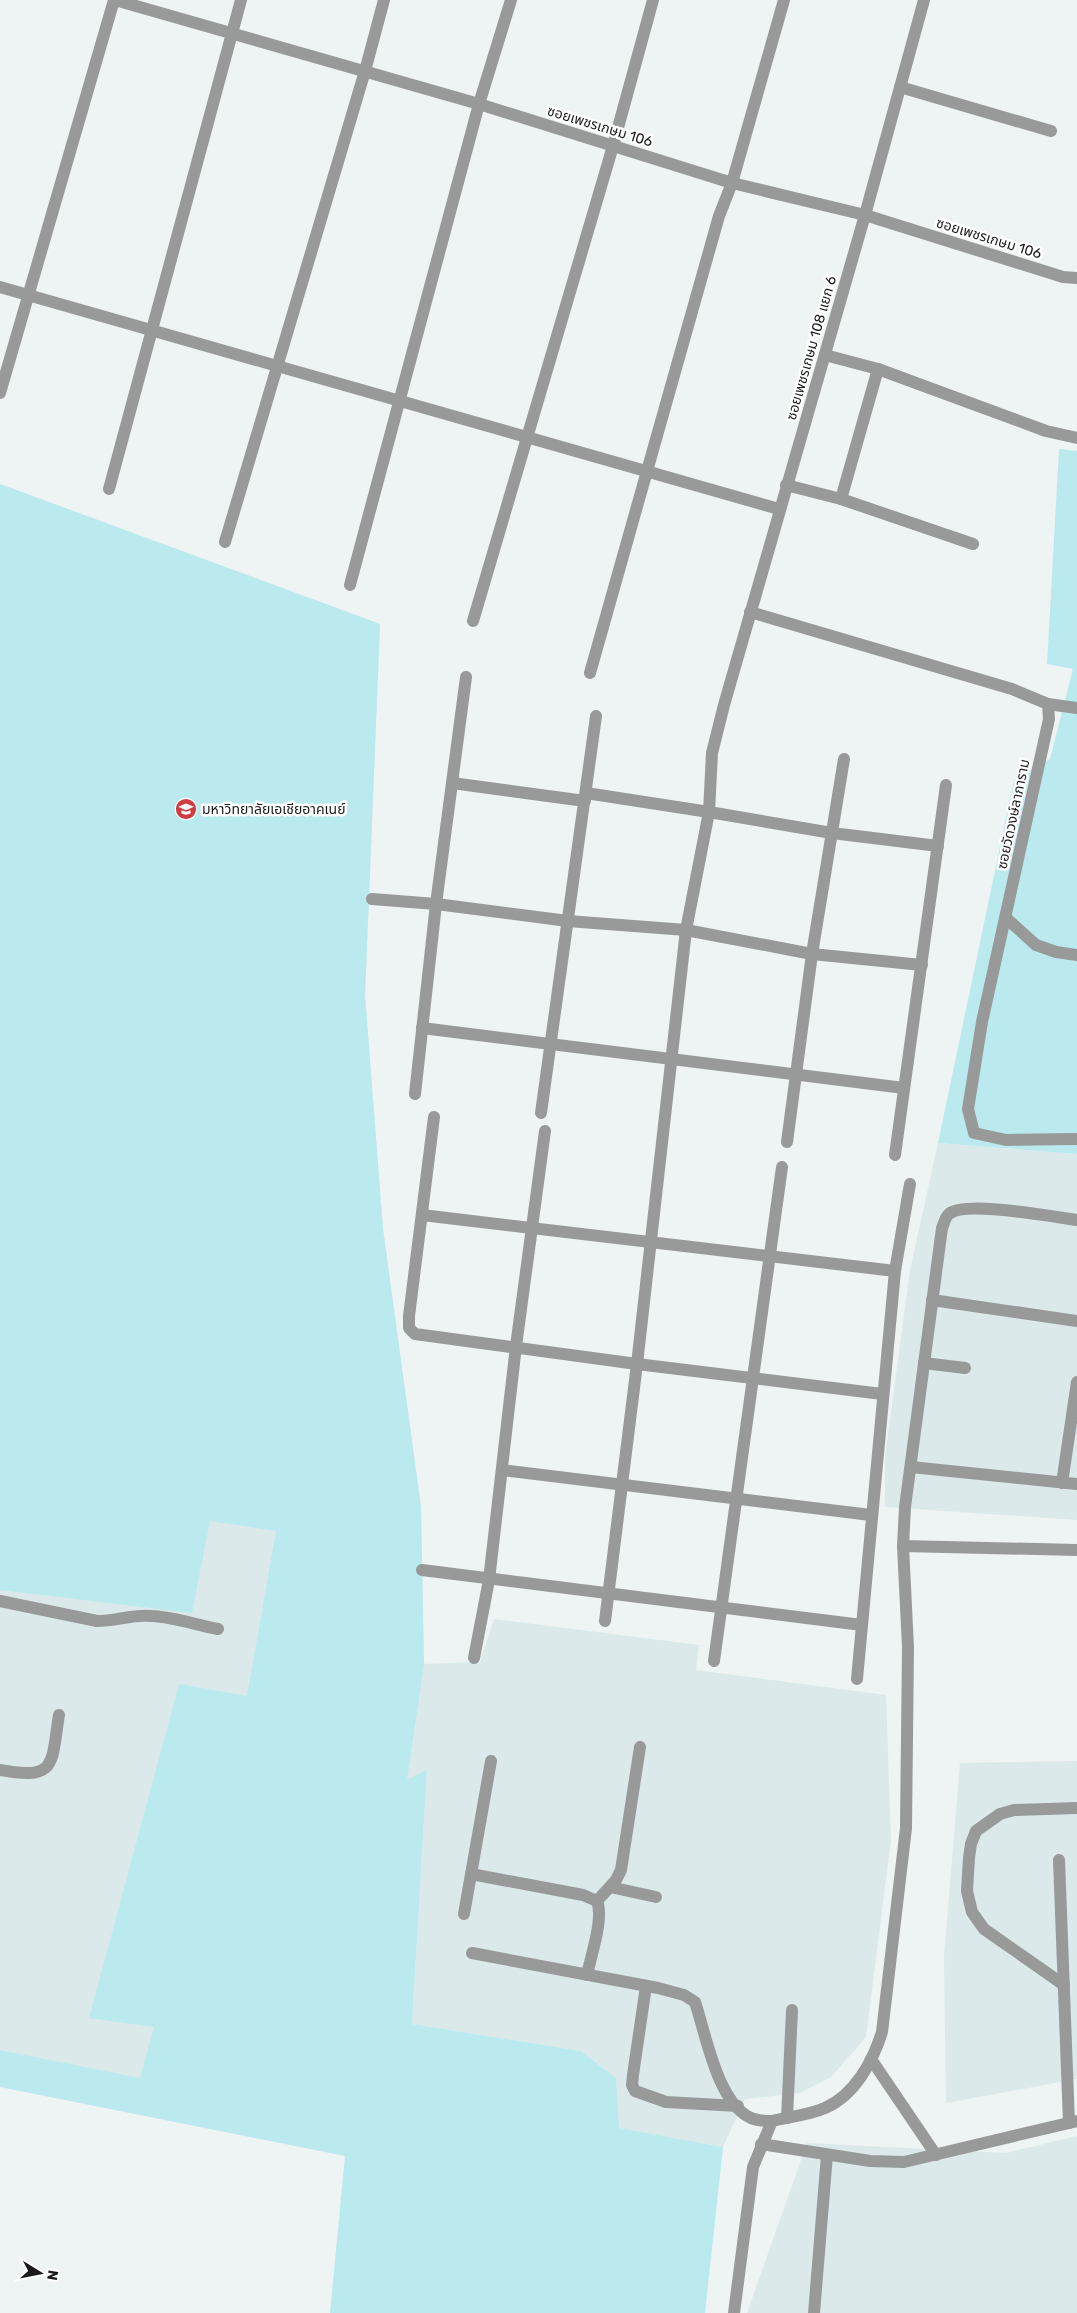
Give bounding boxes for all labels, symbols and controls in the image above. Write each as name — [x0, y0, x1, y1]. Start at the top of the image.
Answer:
street label: ซอยเพชรเกษม 106 — [545, 102, 655, 151]
street label: ซอยเพชรเกษม 106 — [934, 214, 1044, 263]
street label: ซอยเพชรเกษม 108 แยก 6 — [783, 274, 840, 422]
street label: ซอยวัดวงษ์ลาภาราม — [994, 758, 1033, 871]
school or university icon: มหาวิทยาลัยเอเชียอาคเนย์ — [174, 797, 198, 821]
place label: มหาวิทยาลัยเอเชียอาคเนย์ — [202, 801, 346, 818]
north arrow — [15, 2248, 65, 2298]
text: N — [43, 2269, 62, 2282]

